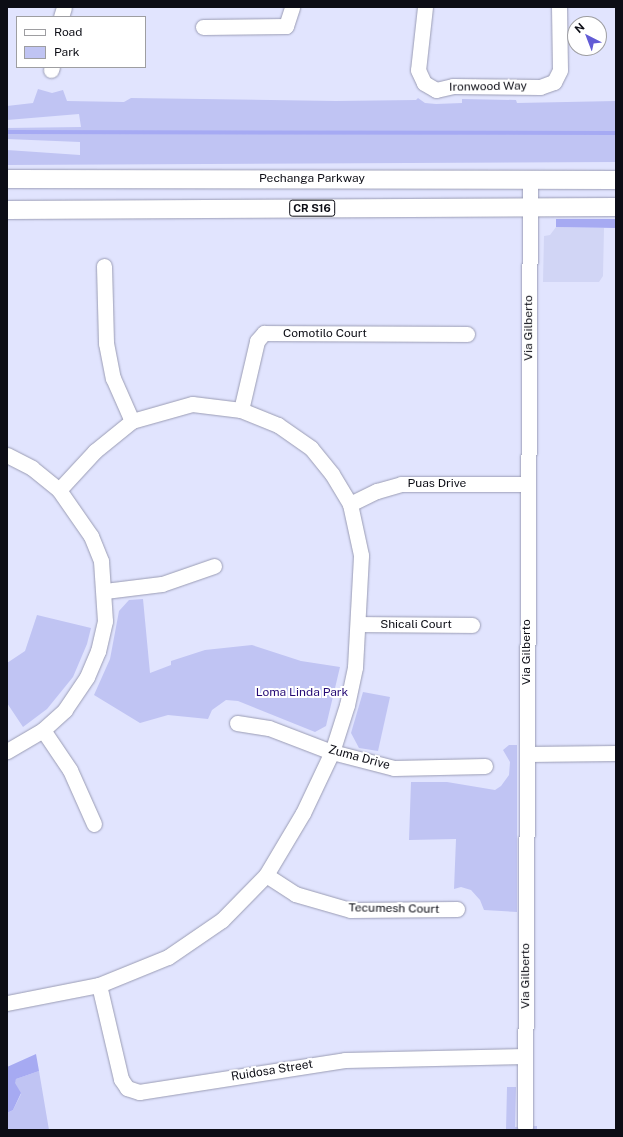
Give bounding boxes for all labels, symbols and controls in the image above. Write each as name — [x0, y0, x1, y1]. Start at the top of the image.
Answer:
legend — [16, 16, 146, 68]
north arrow — [567, 16, 607, 56]
text: N — [572, 20, 587, 35]
text: Road — [54, 25, 82, 39]
text: Park — [54, 45, 80, 59]
street label: Ironwood Way — [449, 79, 527, 95]
street label: Pechanga Parkway — [259, 172, 365, 186]
road number: CR S16 — [289, 199, 335, 217]
street label: Via Gilberto — [522, 295, 536, 361]
street label: Comotilo Court — [283, 327, 367, 341]
street label: Puas Drive — [408, 477, 466, 491]
street label: Shicali Court — [380, 618, 452, 632]
street label: Via Gilberto — [520, 619, 534, 685]
park label: Loma Linda Park — [256, 686, 348, 700]
street label: Zuma Drive — [327, 743, 391, 773]
street label: Tecumesh Court — [348, 901, 440, 917]
street label: Via Gilberto — [519, 943, 533, 1009]
street label: Ruidosa Street — [230, 1057, 314, 1085]

